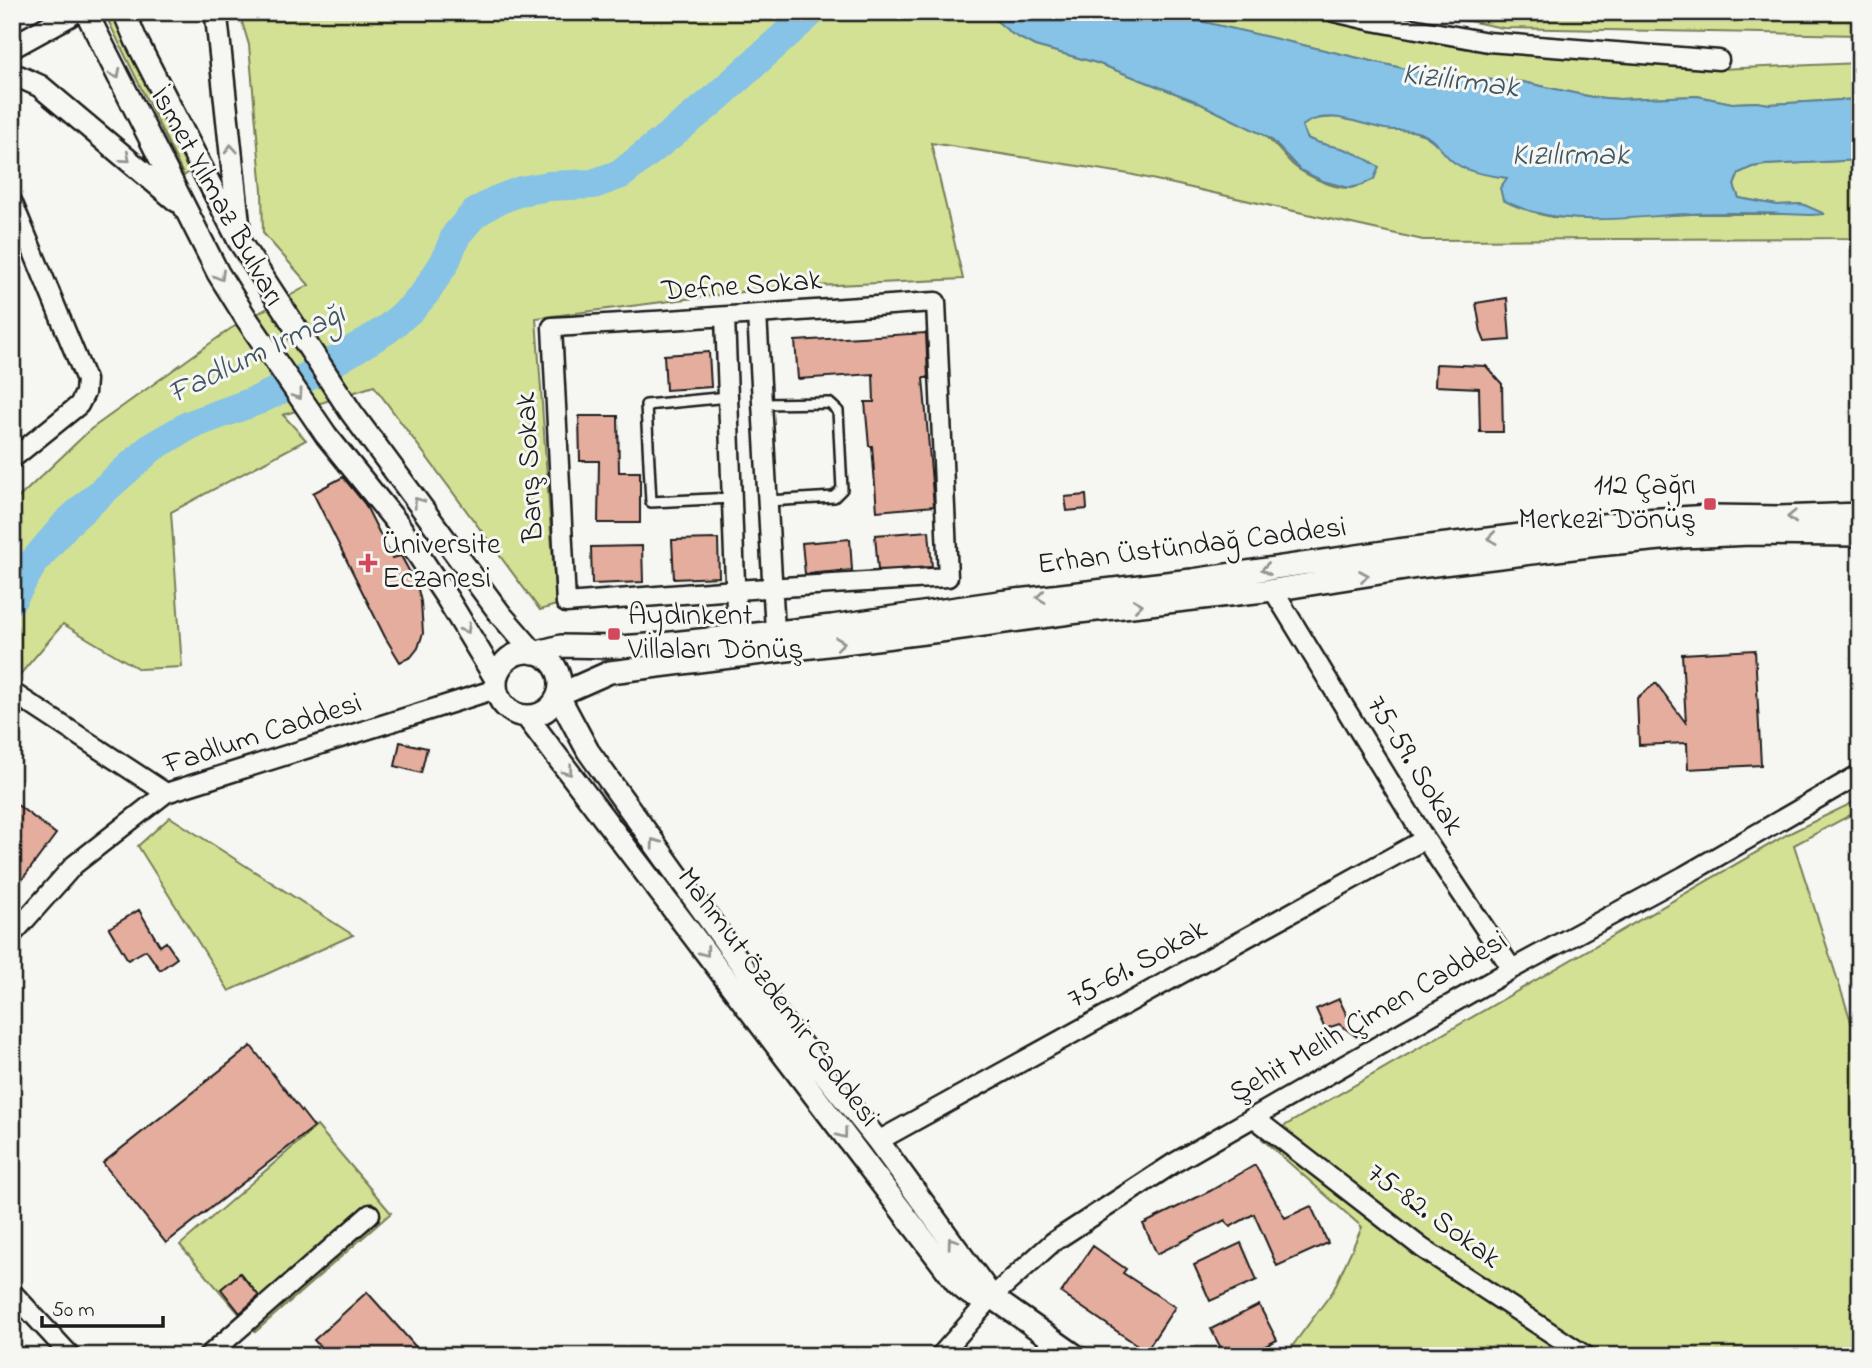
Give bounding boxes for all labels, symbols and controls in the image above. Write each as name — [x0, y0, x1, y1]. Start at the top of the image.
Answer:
water label: Kizilirmak — [1399, 52, 1523, 113]
one-way arrow — [107, 66, 121, 79]
street label: İsmet Yılmaz Bulvarı — [137, 79, 295, 315]
water label: Kızılırmak — [1511, 133, 1631, 180]
one-way arrow — [224, 143, 239, 154]
one-way arrow — [118, 150, 131, 162]
street label: Defne Sokak — [659, 259, 825, 315]
one-way arrow — [212, 268, 225, 281]
water label: Fadlum Irmağı — [160, 291, 355, 418]
one-way arrow — [290, 387, 302, 400]
street label: Barış Sokak — [505, 390, 557, 544]
place label: 112 Çağrı Merkezi Dönüş — [1518, 465, 1696, 543]
marker: 112 Çağrı Merkezi Dönüş — [1702, 496, 1718, 512]
one-way arrow — [413, 497, 426, 510]
street label: Erhan Üstündağ Caddesi — [1035, 506, 1349, 588]
one-way arrow — [1786, 509, 1797, 524]
place label: Üniversite Eczanesi — [382, 524, 501, 602]
one-way arrow — [1486, 531, 1498, 546]
marker: Üniversite Eczanesi — [360, 555, 376, 571]
one-way arrow — [1260, 561, 1272, 576]
one-way arrow — [1358, 568, 1370, 583]
one-way arrow — [1035, 589, 1046, 604]
place label: Aydınkent Villaları Dönüş — [627, 595, 803, 673]
one-way arrow — [1133, 597, 1144, 612]
one-way arrow — [457, 621, 470, 634]
marker: Aydınkent Villaları Dönüş — [606, 626, 622, 642]
one-way arrow — [834, 636, 846, 651]
street label: Fadlum Caddesi — [157, 682, 368, 788]
street label: 75-59. Sokak — [1354, 688, 1475, 845]
one-way arrow — [559, 763, 572, 776]
one-way arrow — [651, 838, 663, 851]
street label: Mahmut Özdemir Caddesi — [665, 859, 889, 1137]
street label: 75-61. Sokak — [1060, 908, 1217, 1021]
street label: Şehit Melih Çimen Caddesi — [1222, 920, 1516, 1116]
one-way arrow — [697, 945, 710, 957]
one-way arrow — [834, 1126, 847, 1138]
street label: 75-82. Sokak — [1357, 1153, 1510, 1281]
one-way arrow — [947, 1237, 960, 1250]
scale bar — [42, 1284, 163, 1328]
text: 50 m — [52, 1296, 95, 1326]

